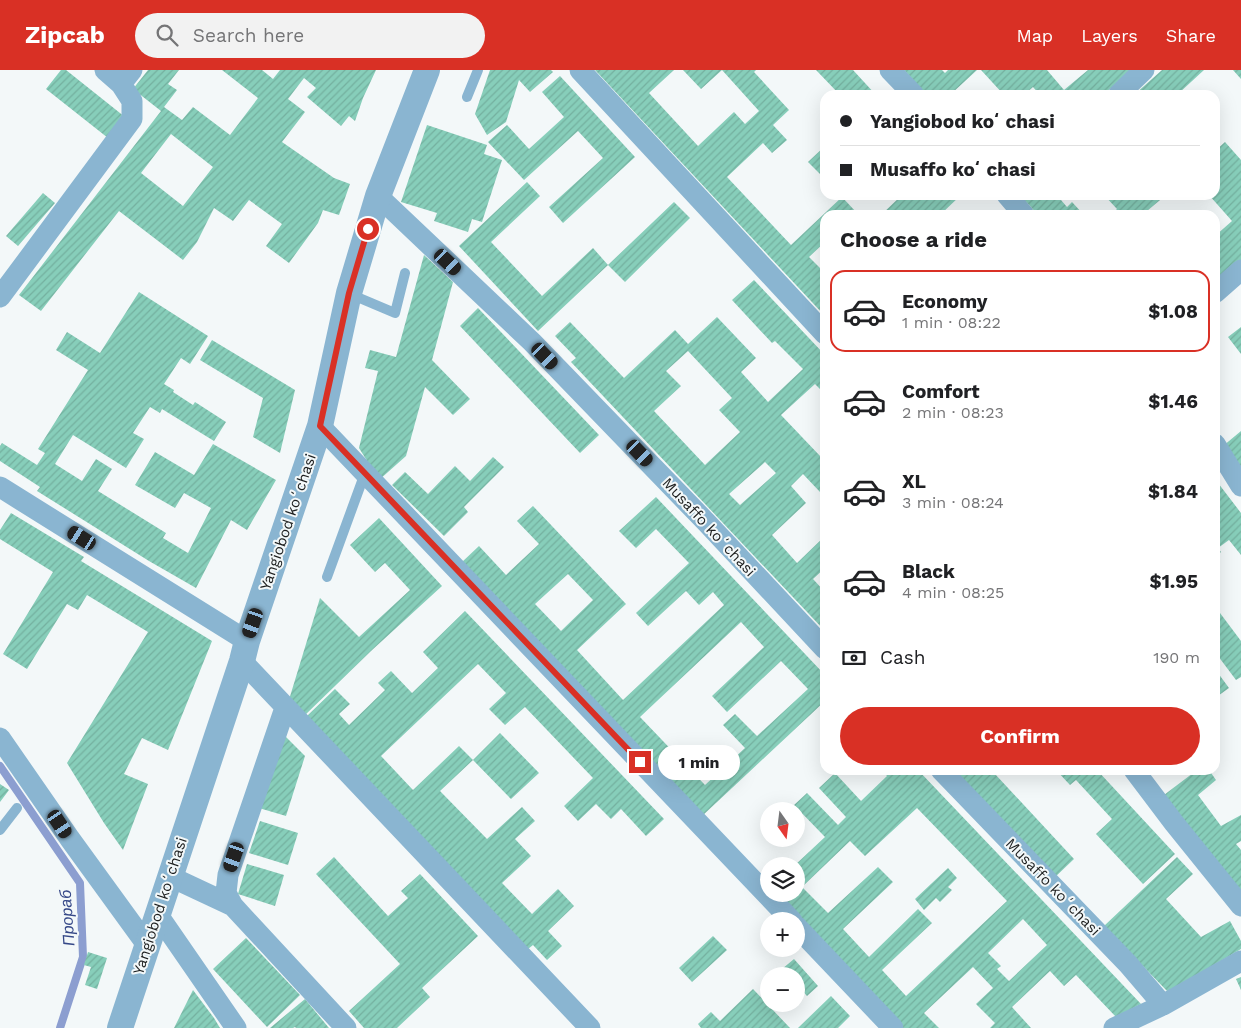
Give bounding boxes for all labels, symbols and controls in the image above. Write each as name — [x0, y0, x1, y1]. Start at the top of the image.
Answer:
search box — [135, 13, 485, 58]
text: Zipcab — [25, 21, 105, 49]
icon: search — [153, 21, 181, 49]
text: Search here — [193, 24, 304, 47]
text: Map — [1016, 25, 1053, 46]
text: Layers — [1081, 25, 1138, 46]
text: Share — [1166, 25, 1216, 46]
text: Yangiobod koʻchasi — [870, 110, 1055, 133]
text: Musaffo koʻchasi — [870, 158, 1036, 181]
route start — [357, 218, 379, 240]
text: Choose a ride — [840, 227, 987, 252]
car — [431, 246, 464, 278]
icon: car — [842, 289, 887, 334]
text: Economy — [902, 290, 987, 313]
text: $1.08 — [1148, 300, 1198, 323]
text: 1 min · 08:22 — [902, 313, 1001, 332]
car — [529, 340, 560, 372]
icon: car — [842, 379, 887, 424]
text: Comfort — [902, 380, 980, 403]
text: $1.46 — [1148, 390, 1198, 413]
text: 2 min · 08:23 — [902, 403, 1004, 422]
car — [624, 437, 655, 469]
street label: Yangiobod koʻchasi — [256, 451, 320, 593]
icon: car — [842, 469, 887, 514]
text: XL — [902, 470, 926, 493]
street label: Musaffo koʻchasi — [659, 474, 759, 580]
text: $1.84 — [1148, 480, 1198, 503]
text: 3 min · 08:24 — [902, 493, 1004, 512]
car — [65, 524, 98, 552]
icon: car — [842, 559, 887, 604]
text: Black — [902, 560, 955, 583]
text: $1.95 — [1149, 570, 1198, 593]
text: 4 min · 08:25 — [902, 583, 1004, 602]
car — [241, 606, 264, 640]
icon: cash — [840, 644, 868, 672]
text: Cash — [880, 646, 926, 669]
text: 190 m — [1153, 648, 1200, 667]
button: Confirm — [840, 707, 1200, 765]
callout: 1 min — [658, 744, 740, 780]
route end — [629, 751, 651, 773]
text: 1 min — [678, 753, 720, 772]
north arrow — [760, 802, 805, 848]
map controls — [760, 802, 805, 1012]
car — [45, 807, 74, 841]
street label: Yangiobod koʻchasi — [129, 835, 191, 977]
street label: Musaffo koʻchasi — [1002, 835, 1104, 939]
car — [222, 840, 245, 874]
button: layers — [760, 857, 805, 902]
water label: Прораб — [55, 888, 78, 947]
button: + — [760, 912, 805, 957]
button: − — [760, 967, 805, 1012]

